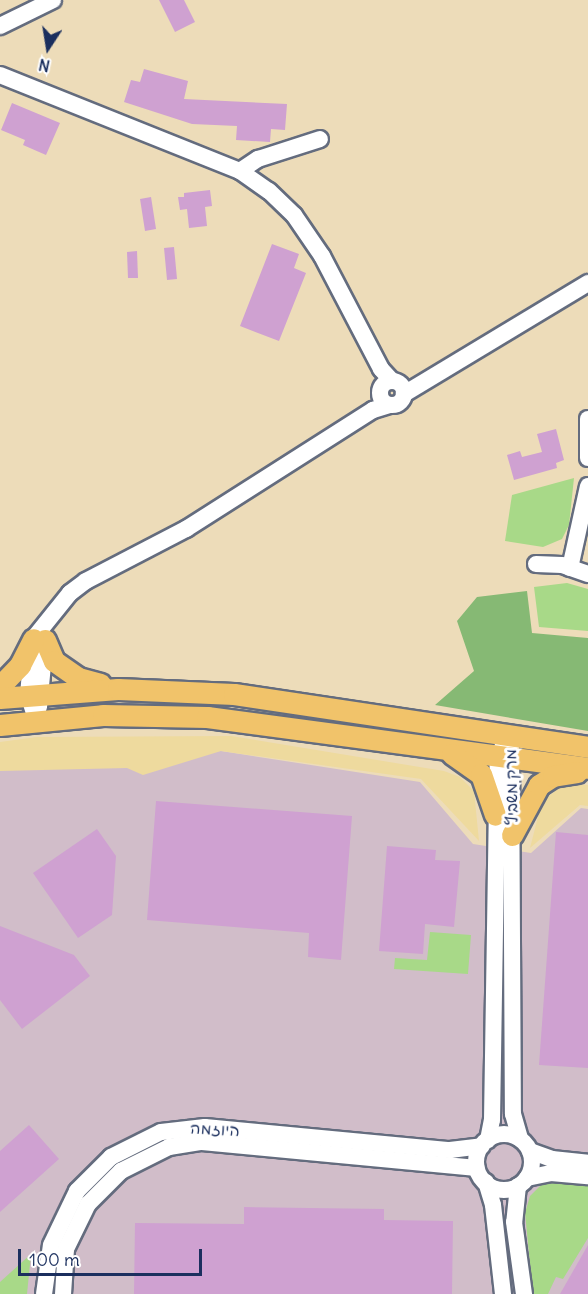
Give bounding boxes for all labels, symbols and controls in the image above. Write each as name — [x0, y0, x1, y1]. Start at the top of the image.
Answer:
north arrow — [18, 18, 78, 78]
text: N — [37, 55, 52, 77]
street label: מרק משביץ — [501, 749, 521, 825]
street label: היוזמה — [190, 1118, 240, 1140]
scale bar — [21, 1237, 206, 1275]
text: 100 m — [29, 1248, 80, 1271]

